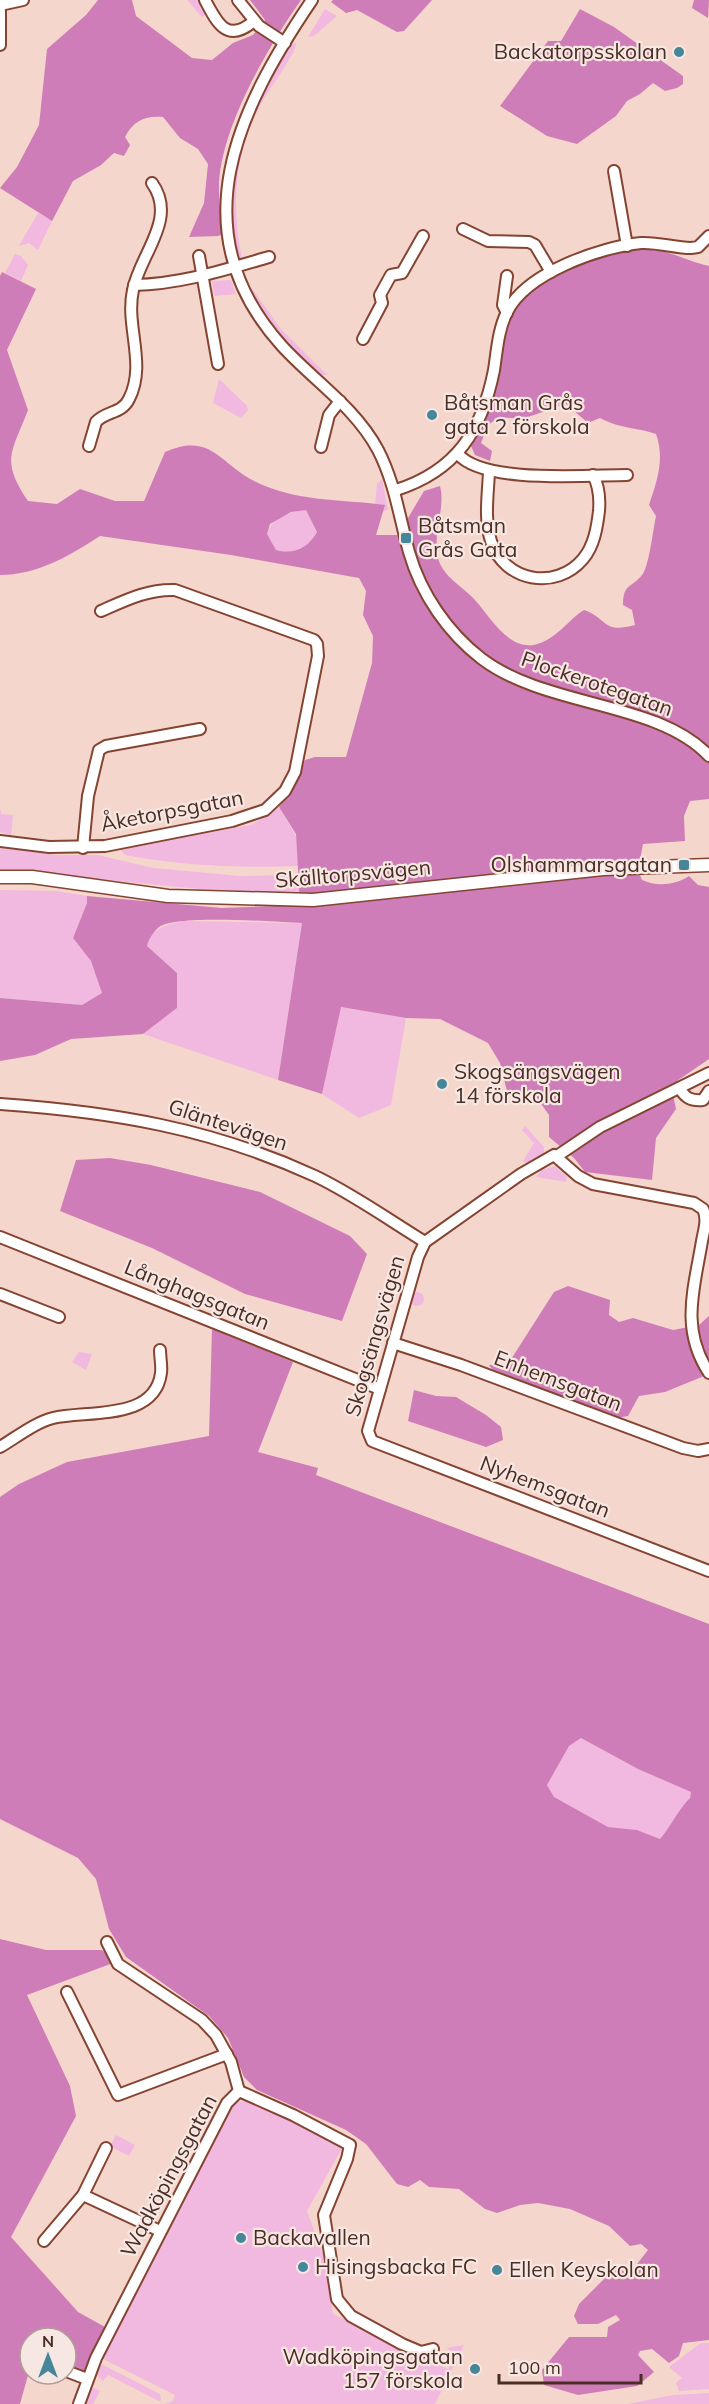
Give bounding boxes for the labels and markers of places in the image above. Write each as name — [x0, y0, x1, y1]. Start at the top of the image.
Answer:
place label: Backatorpsskolan — [494, 38, 667, 64]
marker: Backatorpsskolan — [672, 45, 686, 59]
place label: Båtsman Grås gata 2 förskola — [444, 389, 590, 439]
marker: Båtsman Grås gata 2 förskola — [425, 408, 439, 422]
place label: Båtsman Grås Gata — [418, 512, 517, 562]
marker: Båtsman Grås Gata — [399, 531, 413, 545]
place label: Olshammarsgatan — [491, 851, 672, 877]
marker: Olshammarsgatan — [677, 858, 691, 872]
place label: Skogsängsvägen 14 förskola — [454, 1058, 621, 1108]
marker: Skogsängsvägen 14 förskola — [435, 1077, 449, 1091]
place label: Backavallen — [253, 2224, 371, 2250]
marker: Backavallen — [234, 2231, 248, 2245]
place label: Hisingsbacka FC — [315, 2253, 477, 2279]
place label: Ellen Keyskolan — [509, 2256, 659, 2282]
marker: Hisingsbacka FC — [296, 2260, 310, 2274]
marker: Ellen Keyskolan — [490, 2263, 504, 2277]
place label: Wadköpingsgatan 157 förskola — [283, 2343, 463, 2393]
marker: Wadköpingsgatan 157 förskola — [468, 2362, 482, 2376]

